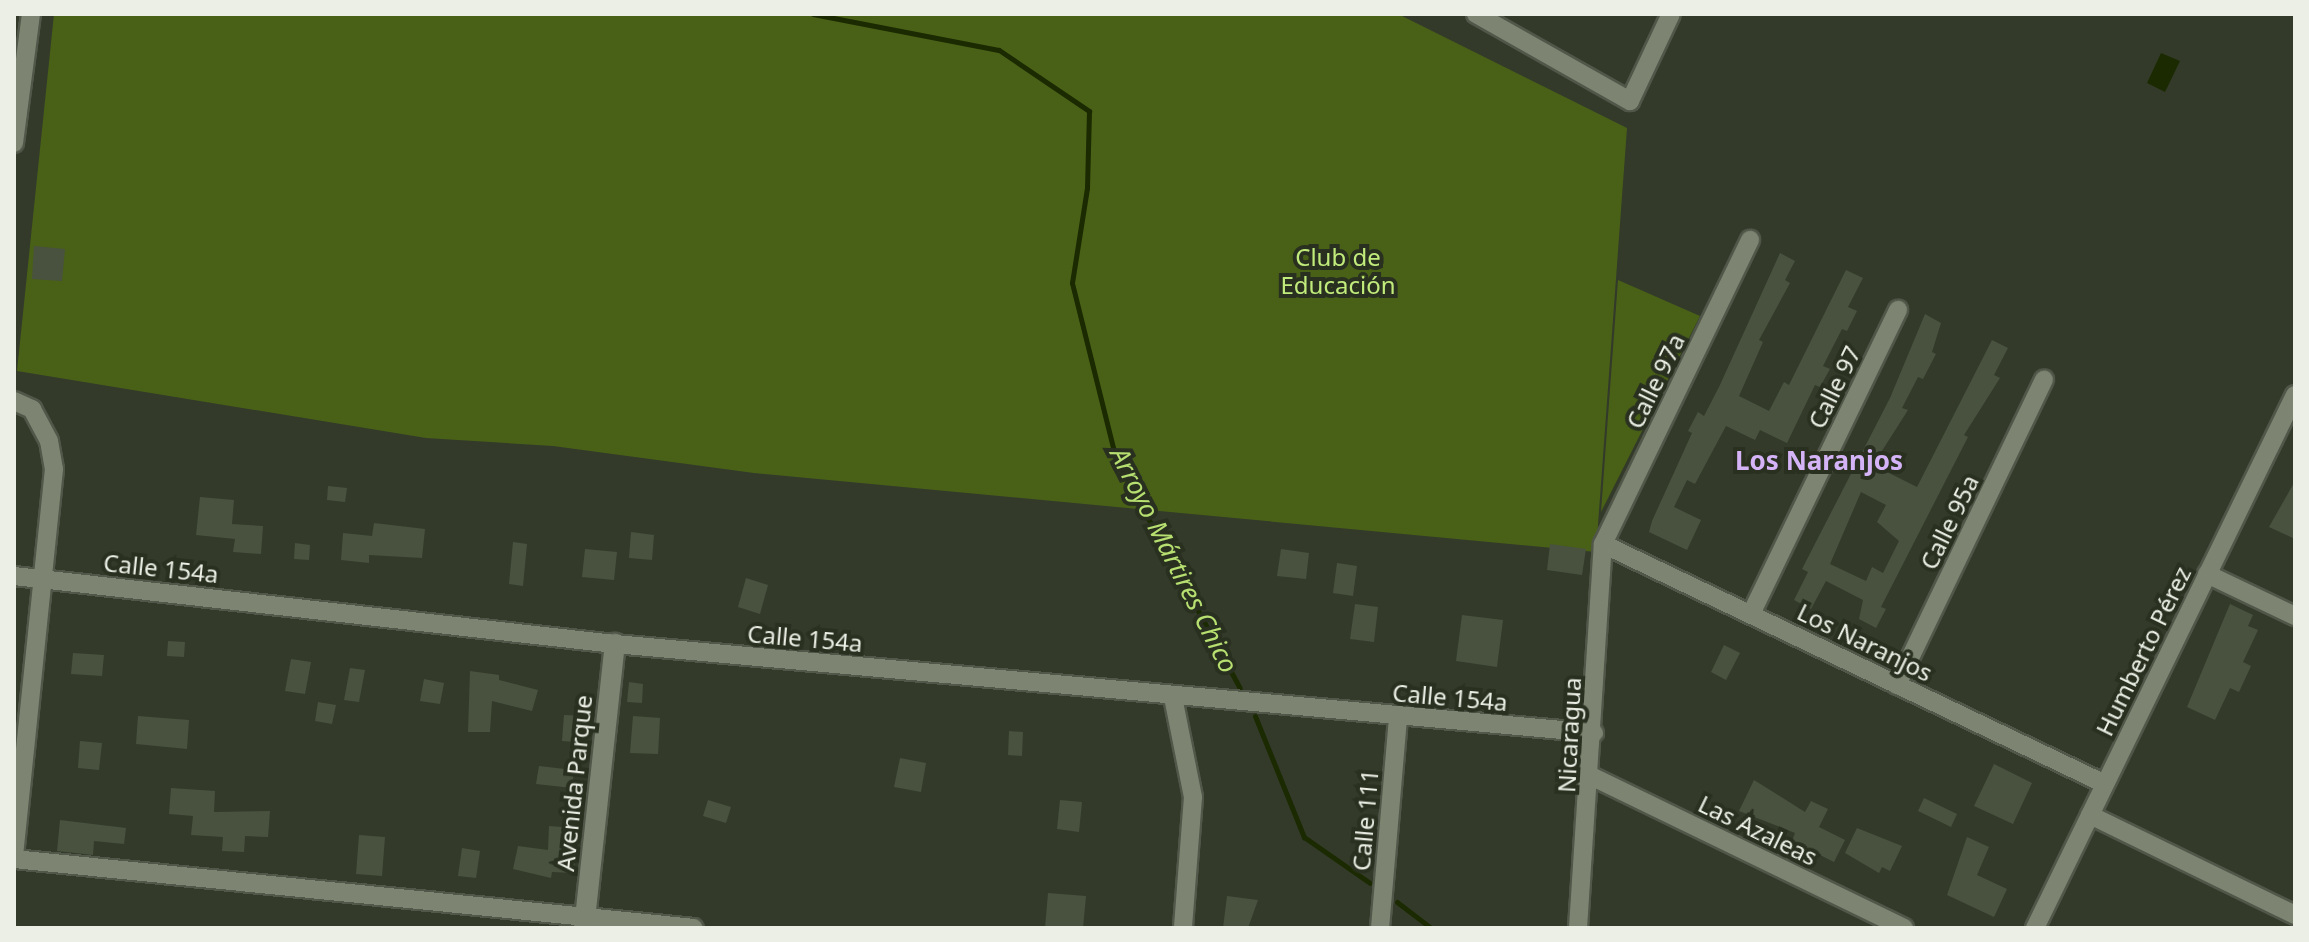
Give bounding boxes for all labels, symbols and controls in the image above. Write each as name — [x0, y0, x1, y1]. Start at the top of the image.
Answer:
park label: Club de Educación — [1281, 243, 1395, 299]
street label: Calle 97a — [1620, 329, 1690, 433]
street label: Calle 97 — [1802, 341, 1866, 433]
water label: Arroyo Mártires Chico — [1104, 442, 1244, 678]
district label: Los Naranjos — [1735, 445, 1903, 477]
street label: Calle 95a — [1914, 470, 1984, 574]
street label: Calle 154a — [102, 548, 220, 588]
street label: Humberto Pérez — [2090, 562, 2196, 740]
street label: Los Naranjos — [1793, 597, 1937, 687]
street label: Calle 154a — [746, 619, 864, 657]
street label: Nicaragua — [1552, 677, 1586, 793]
street label: Calle 154a — [1391, 678, 1509, 716]
street label: Avenida Parque — [550, 693, 598, 873]
street label: Calle 111 — [1346, 768, 1384, 872]
street label: Las Azaleas — [1694, 789, 1822, 871]

